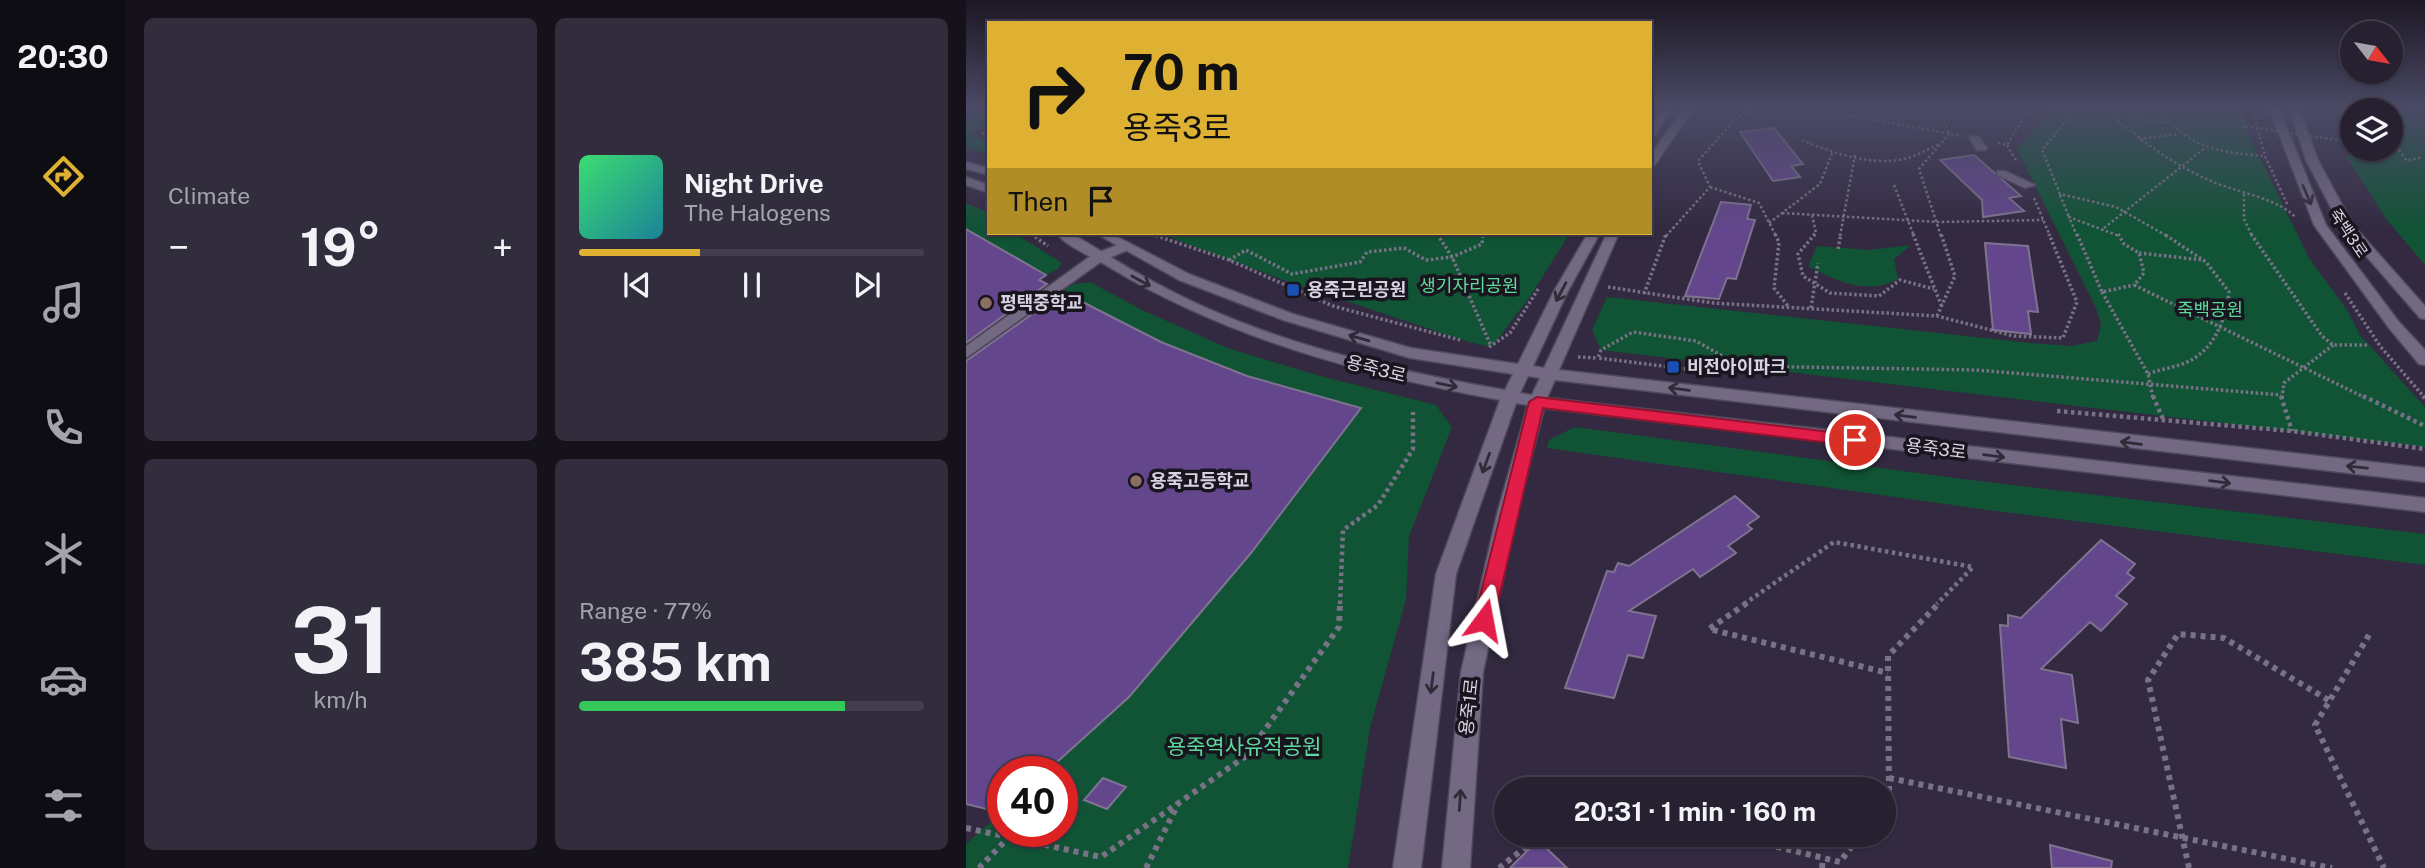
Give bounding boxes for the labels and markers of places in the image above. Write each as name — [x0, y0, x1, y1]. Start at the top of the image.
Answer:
place label: 용죽근린공원 — [1307, 279, 1406, 300]
marker: 용죽근린공원 — [1285, 282, 1301, 298]
place label: 평택중학교 — [1000, 292, 1083, 313]
marker: 평택중학교 — [978, 295, 994, 311]
place label: 비전아이파크 — [1687, 356, 1786, 377]
marker: 비전아이파크 — [1665, 359, 1681, 375]
pin — [1825, 410, 1885, 470]
place label: 용죽고등학교 — [1150, 470, 1249, 491]
marker: 용죽고등학교 — [1128, 473, 1144, 489]

